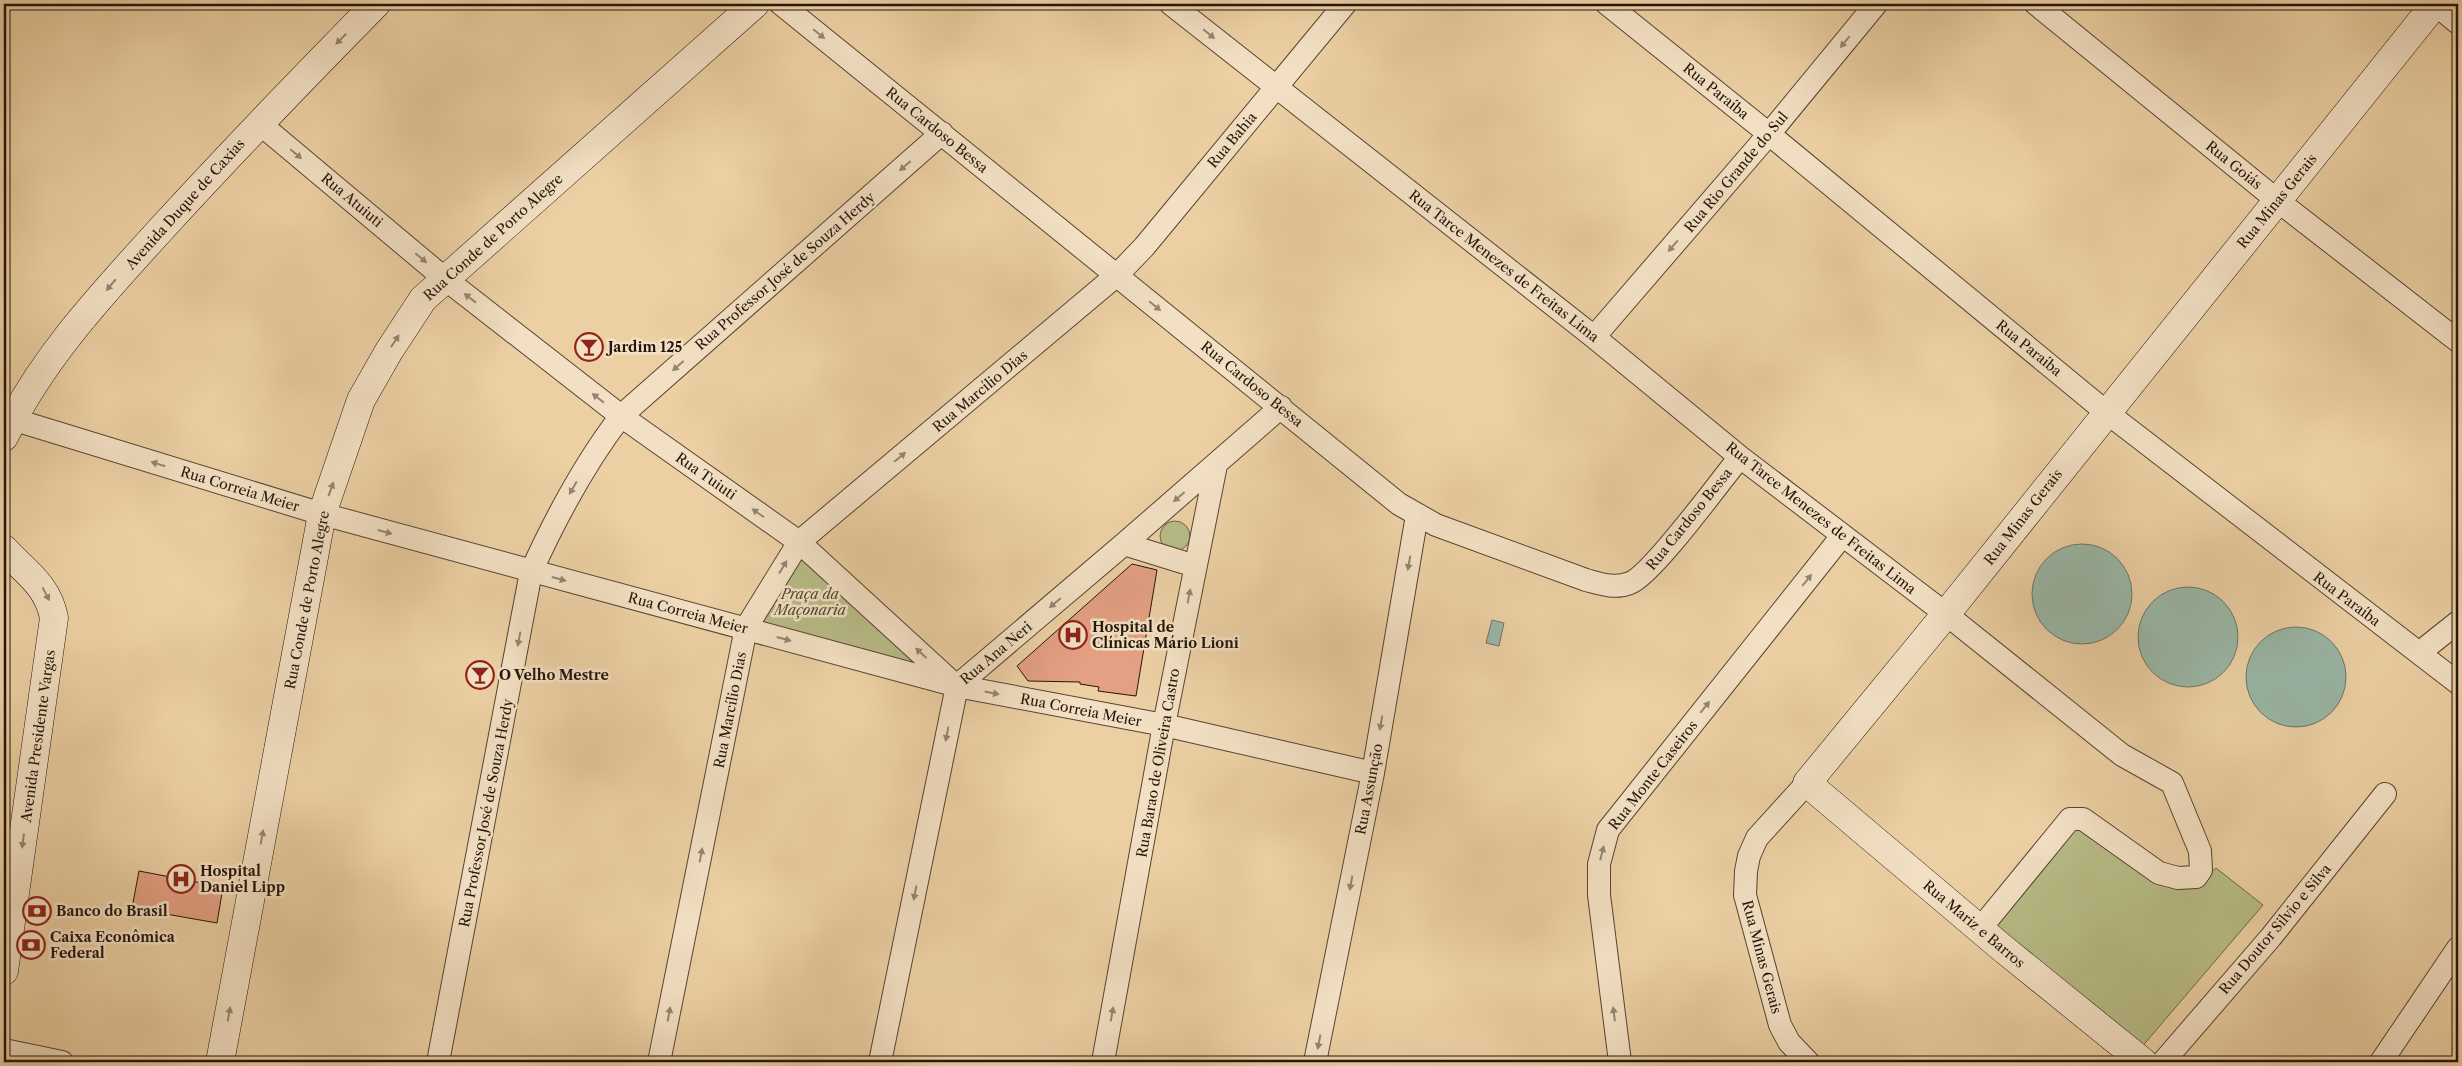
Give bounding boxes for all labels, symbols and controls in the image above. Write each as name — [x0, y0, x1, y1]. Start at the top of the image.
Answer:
one-way arrow — [812, 29, 825, 40]
one-way arrow — [1203, 29, 1216, 40]
one-way arrow — [336, 32, 348, 44]
one-way arrow — [1839, 35, 1851, 47]
street label: Rua Paraíba — [1679, 59, 1753, 123]
street label: Rua Cardoso Bessa — [882, 83, 992, 177]
street label: Rua Bahia — [1203, 108, 1261, 172]
street label: Rua Rio Grande do Sul — [1680, 108, 1792, 236]
street label: Avenida Duque de Caxias — [121, 135, 249, 274]
street label: Rua Goiás — [2202, 137, 2266, 193]
one-way arrow — [290, 148, 302, 159]
street label: Rua Minas Gerais — [2233, 150, 2321, 252]
one-way arrow — [899, 160, 912, 171]
street label: Rua Atuiuti — [317, 169, 387, 231]
street label: Rua Conde de Porto Alegre — [420, 169, 567, 304]
street label: Rua Tarce Menezes de Freitas Lima — [1405, 186, 1603, 346]
street label: Rua Professor José de Souza Herdy — [691, 188, 879, 354]
one-way arrow — [1667, 240, 1678, 253]
one-way arrow — [415, 252, 427, 263]
one-way arrow — [106, 279, 117, 291]
one-way arrow — [464, 292, 477, 303]
one-way arrow — [1148, 300, 1161, 311]
street label: Rua Paraíba — [1992, 316, 2066, 380]
bar icon: Jardim 125 — [574, 332, 604, 362]
one-way arrow — [390, 334, 400, 348]
street label: Rua Cardoso Bessa — [1197, 337, 1307, 431]
place label: Jardim 125 — [605, 338, 682, 356]
street label: Rua Marcílio Dias — [929, 346, 1031, 436]
one-way arrow — [673, 360, 685, 372]
one-way arrow — [592, 392, 605, 403]
street label: Rua Tarce Menezes de Freitas Lima — [1722, 438, 1920, 598]
street label: Rua Tuiuti — [672, 449, 740, 503]
one-way arrow — [894, 451, 907, 462]
one-way arrow — [150, 460, 165, 468]
street label: Rua Correia Meier — [178, 462, 302, 516]
street label: Rua Cardoso Bessa — [1642, 464, 1736, 574]
street label: Rua Minas Gerais — [1980, 465, 2066, 569]
one-way arrow — [569, 481, 578, 494]
one-way arrow — [328, 482, 335, 497]
one-way arrow — [1172, 492, 1185, 503]
one-way arrow — [751, 508, 765, 518]
street label: Rua Conde de Porto Alegre — [281, 509, 333, 691]
one-way arrow — [378, 528, 393, 536]
one-way arrow — [1404, 556, 1412, 572]
one-way arrow — [779, 561, 788, 574]
street label: Rua Paraíba — [2310, 568, 2385, 630]
one-way arrow — [1801, 574, 1812, 587]
one-way arrow — [552, 575, 567, 583]
park label: Praça da Maçonaria — [772, 585, 846, 619]
one-way arrow — [42, 587, 50, 602]
street label: Rua Correia Meier — [626, 588, 750, 638]
one-way arrow — [1185, 589, 1193, 604]
one-way arrow — [1049, 597, 1062, 608]
street label: Rua Ana Neri — [956, 618, 1036, 688]
place label: Hospital de Clínicas Mário Lioni — [1092, 618, 1239, 652]
hospital icon: Hospital de Clínicas Mário Lioni — [1058, 620, 1088, 650]
one-way arrow — [514, 631, 522, 647]
one-way arrow — [776, 635, 791, 643]
one-way arrow — [915, 647, 927, 659]
street label: Avenida Presidente Vargas — [17, 649, 59, 824]
street label: Rua Marcílio Dias — [710, 650, 750, 770]
bar icon: O Velho Mestre — [465, 660, 495, 690]
place label: O Velho Mestre — [499, 666, 609, 684]
street label: Rua Barao de Oliveira Castro — [1132, 667, 1184, 859]
one-way arrow — [984, 689, 1000, 697]
street label: Rua Correia Meier — [1019, 689, 1143, 731]
street label: Rua Professor José de Souza Herdy — [455, 697, 517, 929]
one-way arrow — [1700, 701, 1711, 714]
one-way arrow — [1377, 716, 1385, 732]
street label: Rua Monte Caseiros — [1605, 717, 1701, 833]
one-way arrow — [943, 726, 951, 741]
street label: Rua Assunção — [1351, 742, 1387, 836]
one-way arrow — [258, 829, 266, 845]
one-way arrow — [18, 833, 26, 849]
one-way arrow — [1598, 845, 1606, 860]
one-way arrow — [697, 847, 705, 863]
street label: Rua Doutor Silvio e Silva — [2215, 860, 2335, 998]
place label: Hospital Daniel Lipp — [200, 862, 285, 896]
hospital icon: Hospital Daniel Lipp — [166, 864, 196, 894]
one-way arrow — [1346, 875, 1354, 891]
street label: Rua Mariz e Barros — [1919, 876, 2029, 972]
one-way arrow — [910, 886, 918, 902]
bank icon: Banco do Brasil — [22, 896, 52, 926]
street label: Rua Minas Gerais — [1738, 898, 1786, 1016]
place label: Banco do Brasil — [56, 902, 168, 920]
place label: Caixa Econômica Federal — [50, 928, 176, 962]
bank icon: Caixa Econômica Federal — [16, 930, 46, 960]
one-way arrow — [665, 1006, 673, 1022]
one-way arrow — [1108, 1006, 1116, 1022]
one-way arrow — [1610, 1006, 1618, 1022]
one-way arrow — [225, 1007, 233, 1022]
one-way arrow — [1315, 1035, 1323, 1050]

